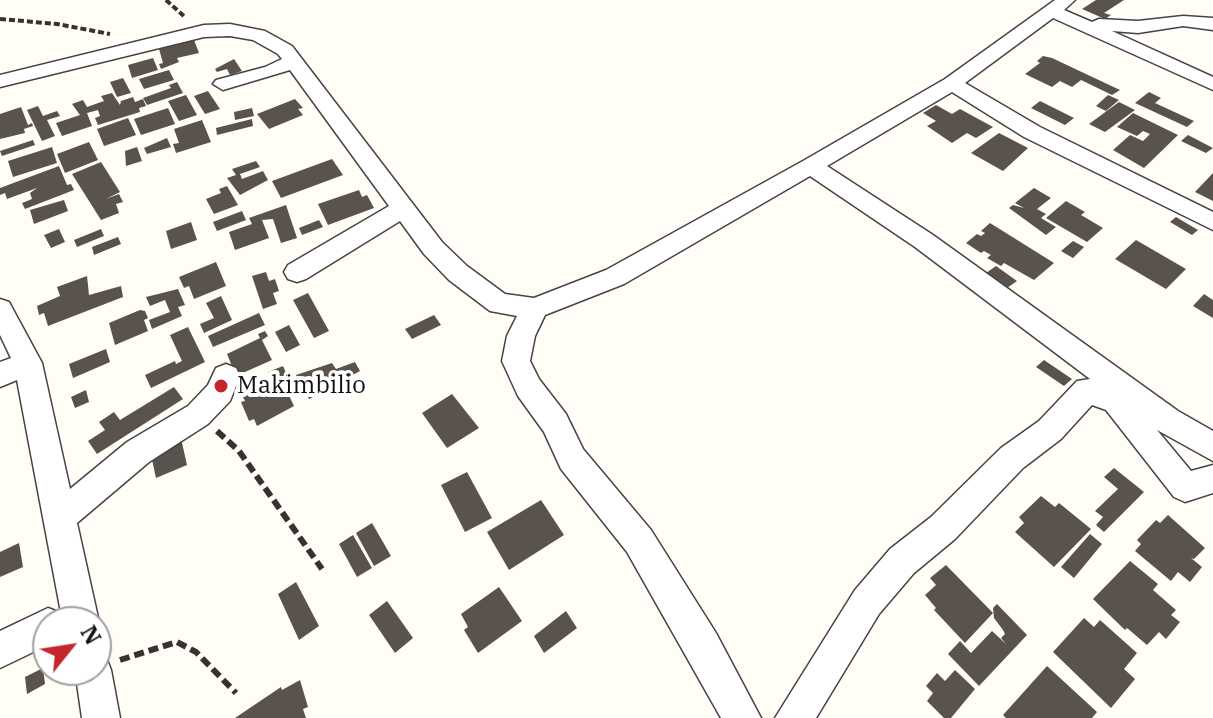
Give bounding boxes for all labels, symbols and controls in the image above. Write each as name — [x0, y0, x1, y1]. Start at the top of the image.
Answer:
place label: Makimbilio — [237, 372, 366, 400]
marker: Makimbilio — [212, 377, 230, 395]
north arrow — [32, 606, 112, 686]
text: N — [75, 620, 108, 650]

